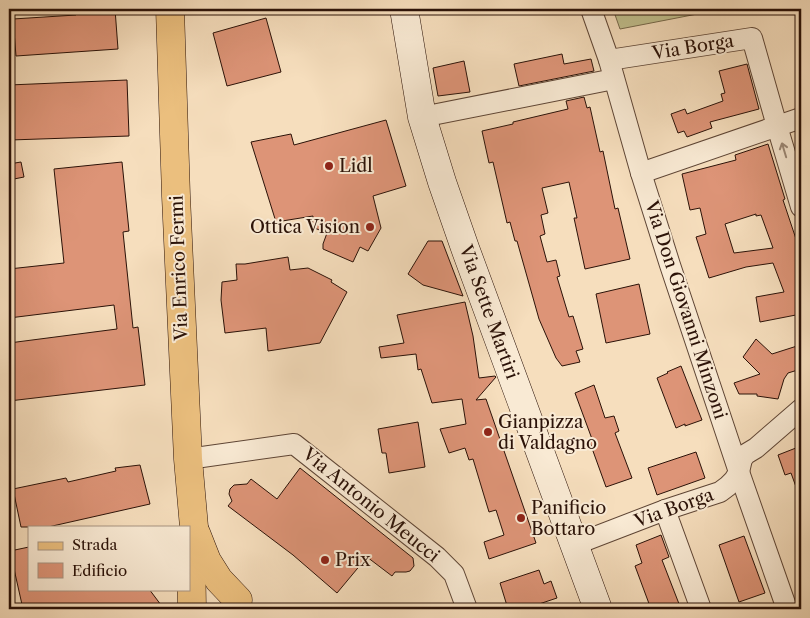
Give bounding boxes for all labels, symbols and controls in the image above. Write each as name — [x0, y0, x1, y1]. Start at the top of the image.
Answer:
street label: Via Borga — [650, 30, 736, 64]
one-way arrow — [778, 142, 788, 158]
place label: Lidl — [339, 155, 373, 177]
marker: Lidl — [323, 160, 335, 172]
street label: Via Enrico Fermi — [165, 194, 193, 342]
street label: Via Don Giovanni Minzoni — [640, 197, 732, 422]
place label: Ottica Vision — [250, 216, 360, 238]
marker: Ottica Vision — [364, 221, 376, 233]
street label: Via Sette Martiri — [454, 241, 524, 383]
place label: Gianpizza di Valdagno — [498, 411, 597, 454]
marker: Gianpizza di Valdagno — [482, 426, 494, 438]
street label: Via Antonio Meucci — [297, 442, 444, 567]
street label: Via Borga — [630, 483, 717, 533]
place label: Panificio Bottaro — [531, 497, 606, 540]
marker: Panificio Bottaro — [515, 512, 527, 524]
legend — [28, 526, 190, 590]
text: Strada — [72, 535, 118, 554]
place label: Prix — [335, 549, 371, 571]
marker: Prix — [319, 554, 331, 566]
text: Edificio — [72, 561, 127, 580]

